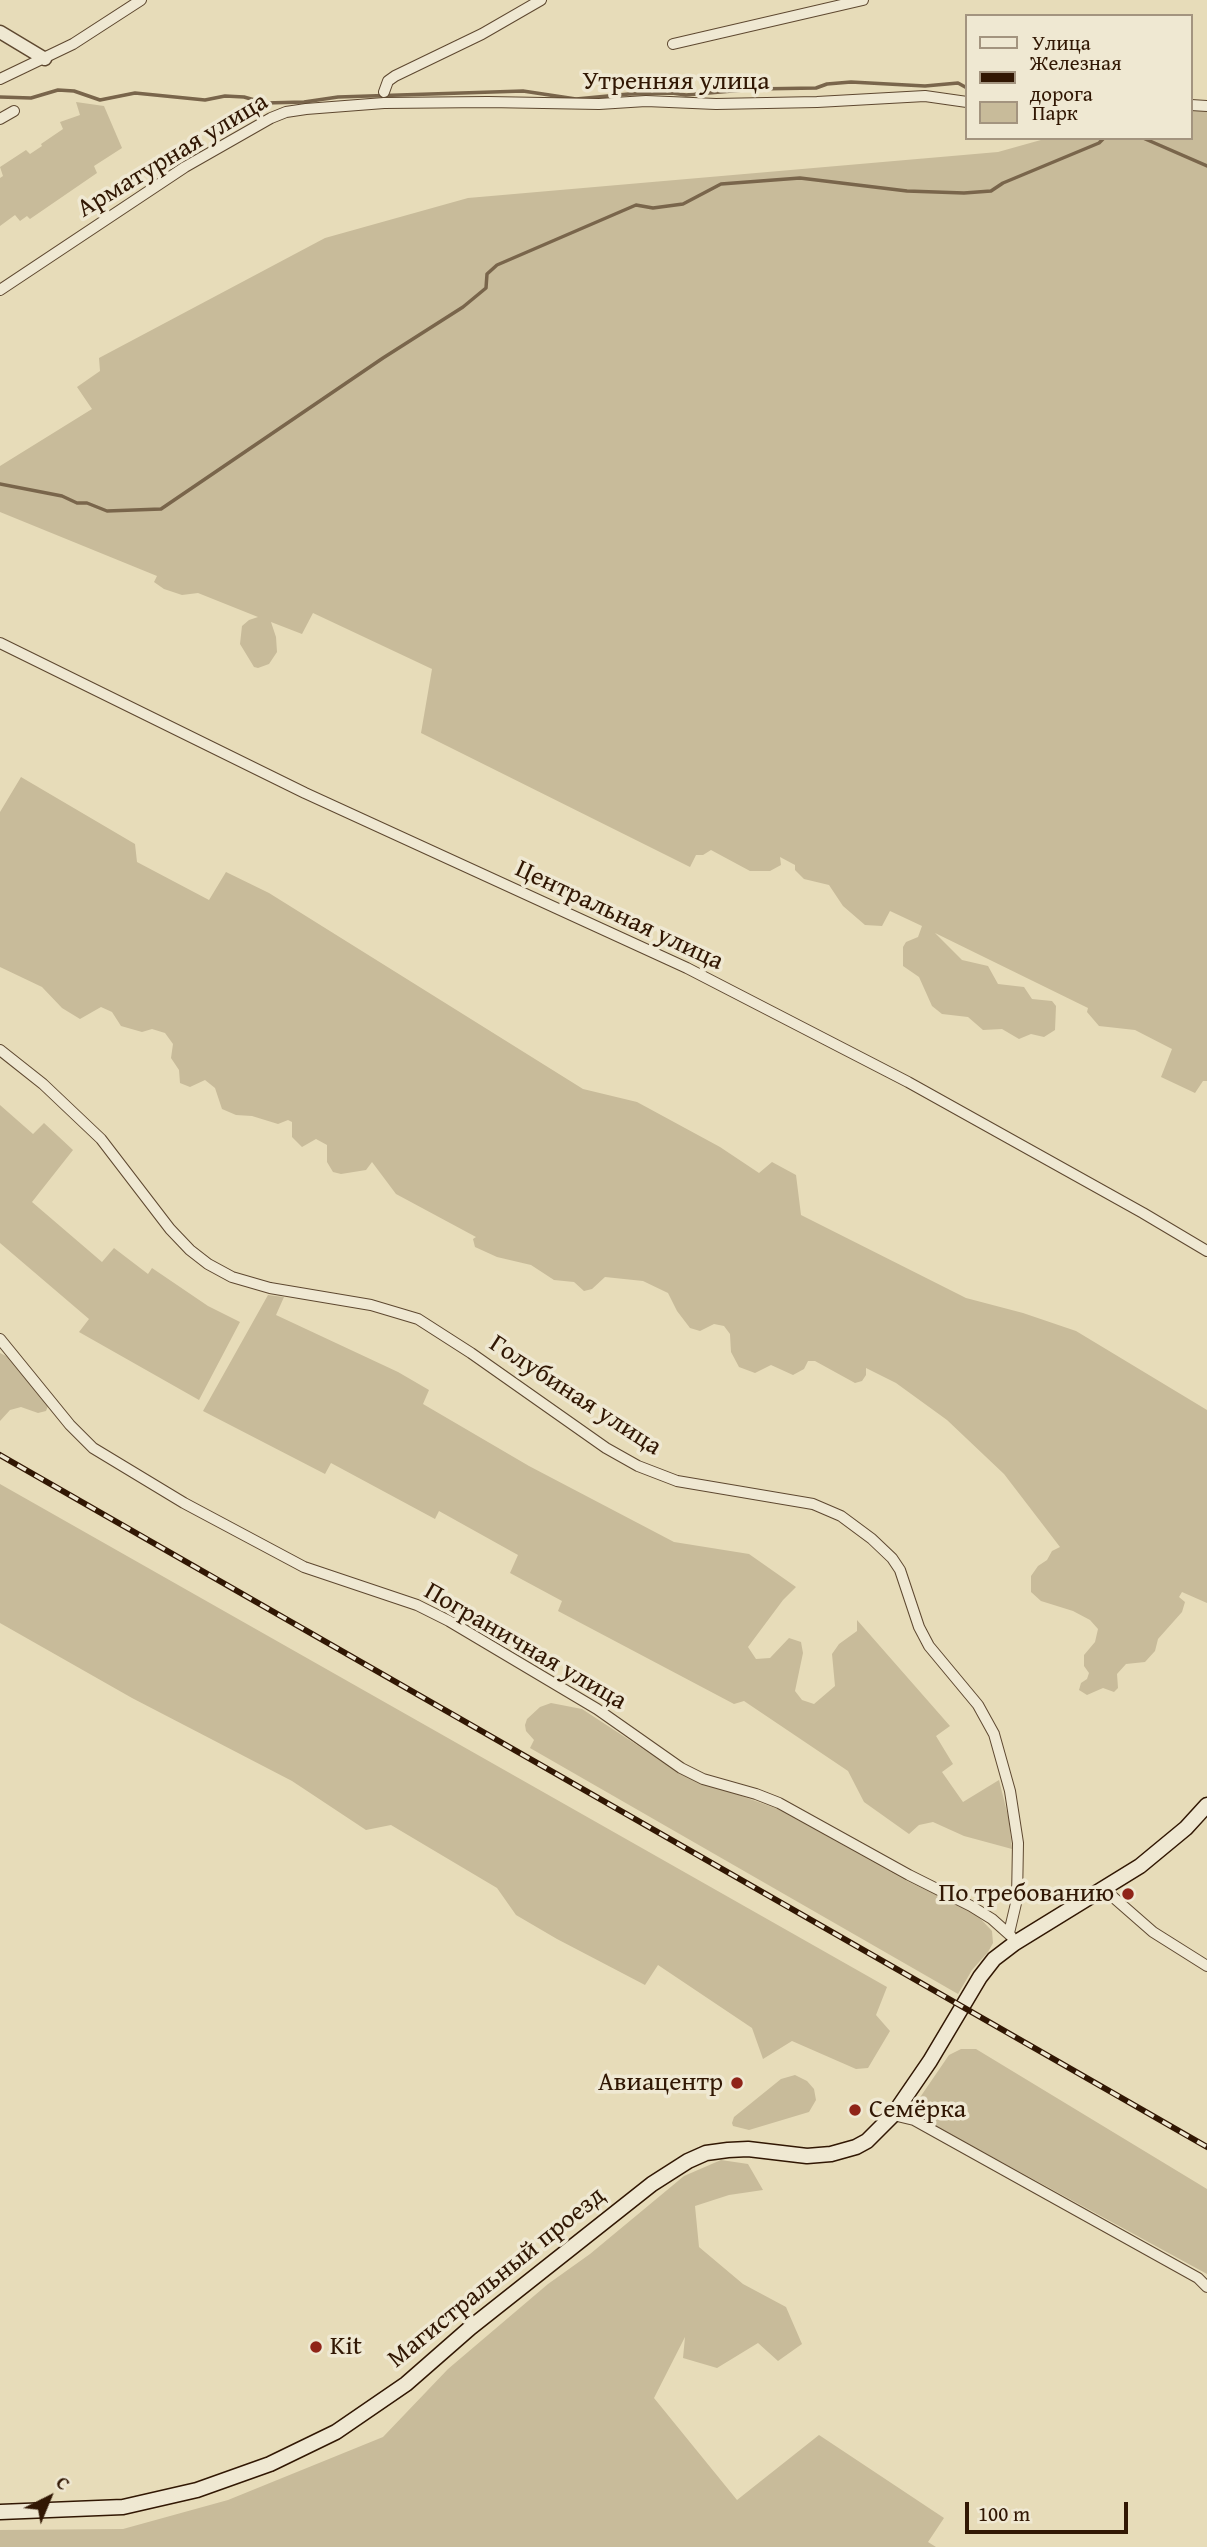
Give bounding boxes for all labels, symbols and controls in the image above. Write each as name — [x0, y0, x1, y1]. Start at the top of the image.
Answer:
legend — [965, 14, 1193, 140]
text: Улица — [1032, 27, 1091, 58]
text: Железная дорога — [1030, 47, 1122, 109]
street label: Утренняя улица — [582, 66, 770, 98]
street label: Арматурная улица — [72, 87, 274, 225]
text: Парк — [1032, 97, 1078, 128]
street label: Центральная улица — [510, 854, 728, 978]
street label: Голубиная улица — [483, 1329, 667, 1463]
street label: Пограничная улица — [418, 1576, 632, 1718]
place label: По требованию — [938, 1878, 1114, 1910]
marker: По требованию — [1120, 1886, 1136, 1902]
place label: Авиацентр — [598, 2067, 723, 2099]
marker: Авиацентр — [729, 2075, 745, 2091]
place label: Семёрка — [869, 2094, 966, 2126]
marker: Семёрка — [847, 2102, 863, 2118]
street label: Магистральный проезд — [382, 2181, 612, 2375]
place label: Kit — [330, 2331, 362, 2363]
marker: Kit — [308, 2339, 324, 2355]
north arrow — [14, 2463, 84, 2533]
text: С — [50, 2469, 77, 2497]
scale bar — [969, 2488, 1132, 2532]
text: 100 m — [978, 2498, 1030, 2529]

